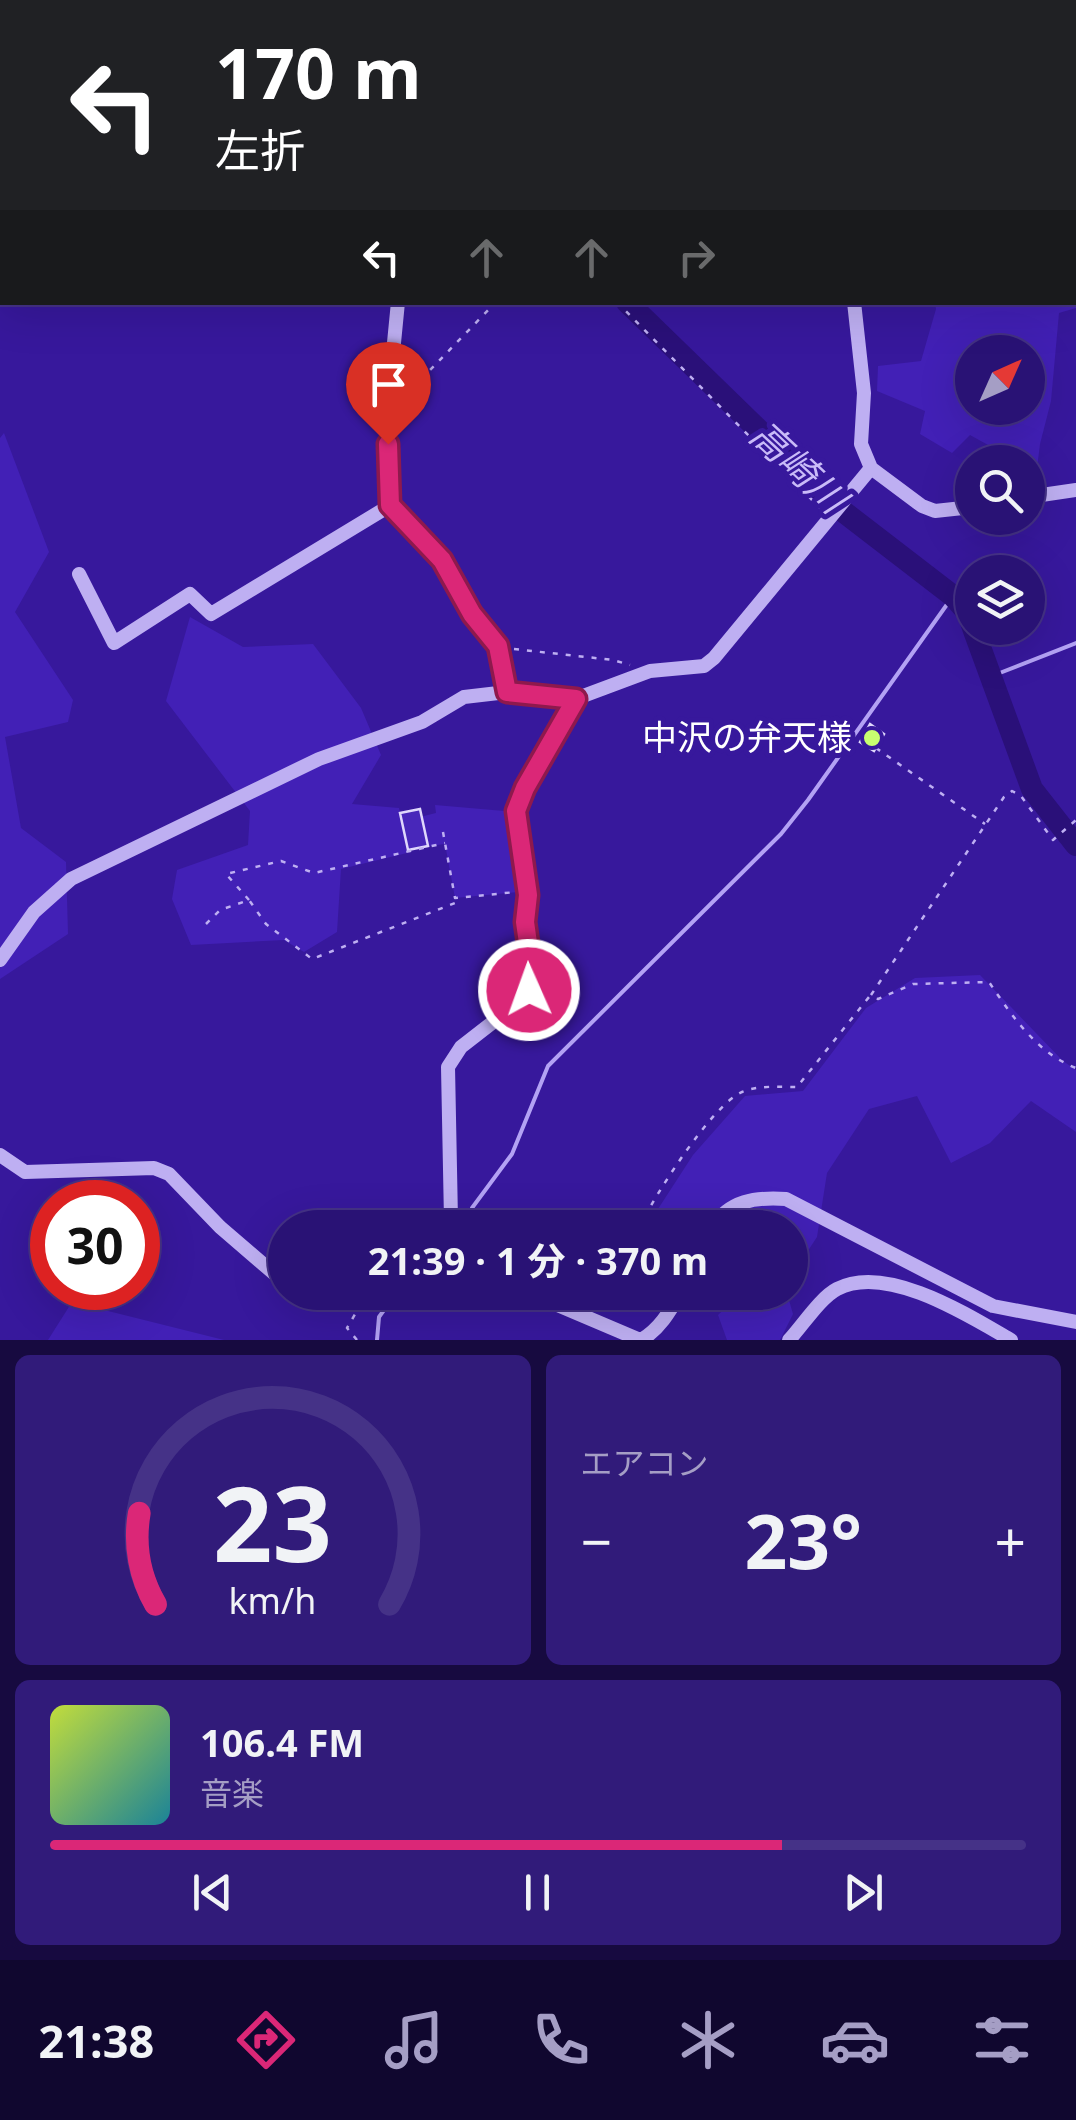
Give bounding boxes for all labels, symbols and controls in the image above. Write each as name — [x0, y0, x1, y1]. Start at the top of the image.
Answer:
text: 170 m — [215, 24, 422, 120]
icon: left — [50, 40, 180, 170]
text: 左折 — [215, 119, 305, 180]
icon: left — [354, 230, 409, 285]
icon: ahead — [459, 230, 514, 285]
icon: ahead — [564, 230, 619, 285]
icon: right — [669, 230, 724, 285]
north arrow — [955, 335, 1045, 425]
map controls — [955, 335, 1045, 645]
pin — [346, 342, 431, 445]
icon: arrive — [361, 357, 416, 412]
water label: 高崎川 — [740, 408, 862, 526]
button: search — [955, 445, 1045, 535]
button: layers — [955, 555, 1045, 645]
place label: 中沢の弁天様 — [642, 713, 852, 760]
marker: 中沢の弁天様 — [861, 727, 883, 749]
position arrow — [477, 938, 581, 1042]
speed limit sign: 30 — [30, 1180, 160, 1310]
text: 21:39 · 1 分 · 370 m — [368, 1234, 708, 1286]
text: エアコン — [581, 1441, 709, 1484]
text: 23 — [213, 1451, 332, 1592]
text: 23° — [744, 1489, 862, 1591]
text: − — [581, 1503, 612, 1578]
text: + — [995, 1503, 1026, 1578]
text: km/h — [229, 1576, 317, 1624]
text: 106.4 FM — [200, 1716, 364, 1768]
text: 音楽 — [200, 1771, 264, 1814]
icon: previous — [185, 1865, 240, 1920]
icon: pause — [510, 1865, 565, 1920]
icon: next — [836, 1865, 891, 1920]
icon: directions — [231, 2005, 301, 2075]
icon: music — [379, 2005, 449, 2075]
icon: phone — [526, 2005, 596, 2075]
icon: climate — [673, 2005, 743, 2075]
icon: car — [820, 2005, 890, 2075]
icon: filters — [967, 2005, 1037, 2075]
text: 21:38 — [39, 2010, 154, 2071]

